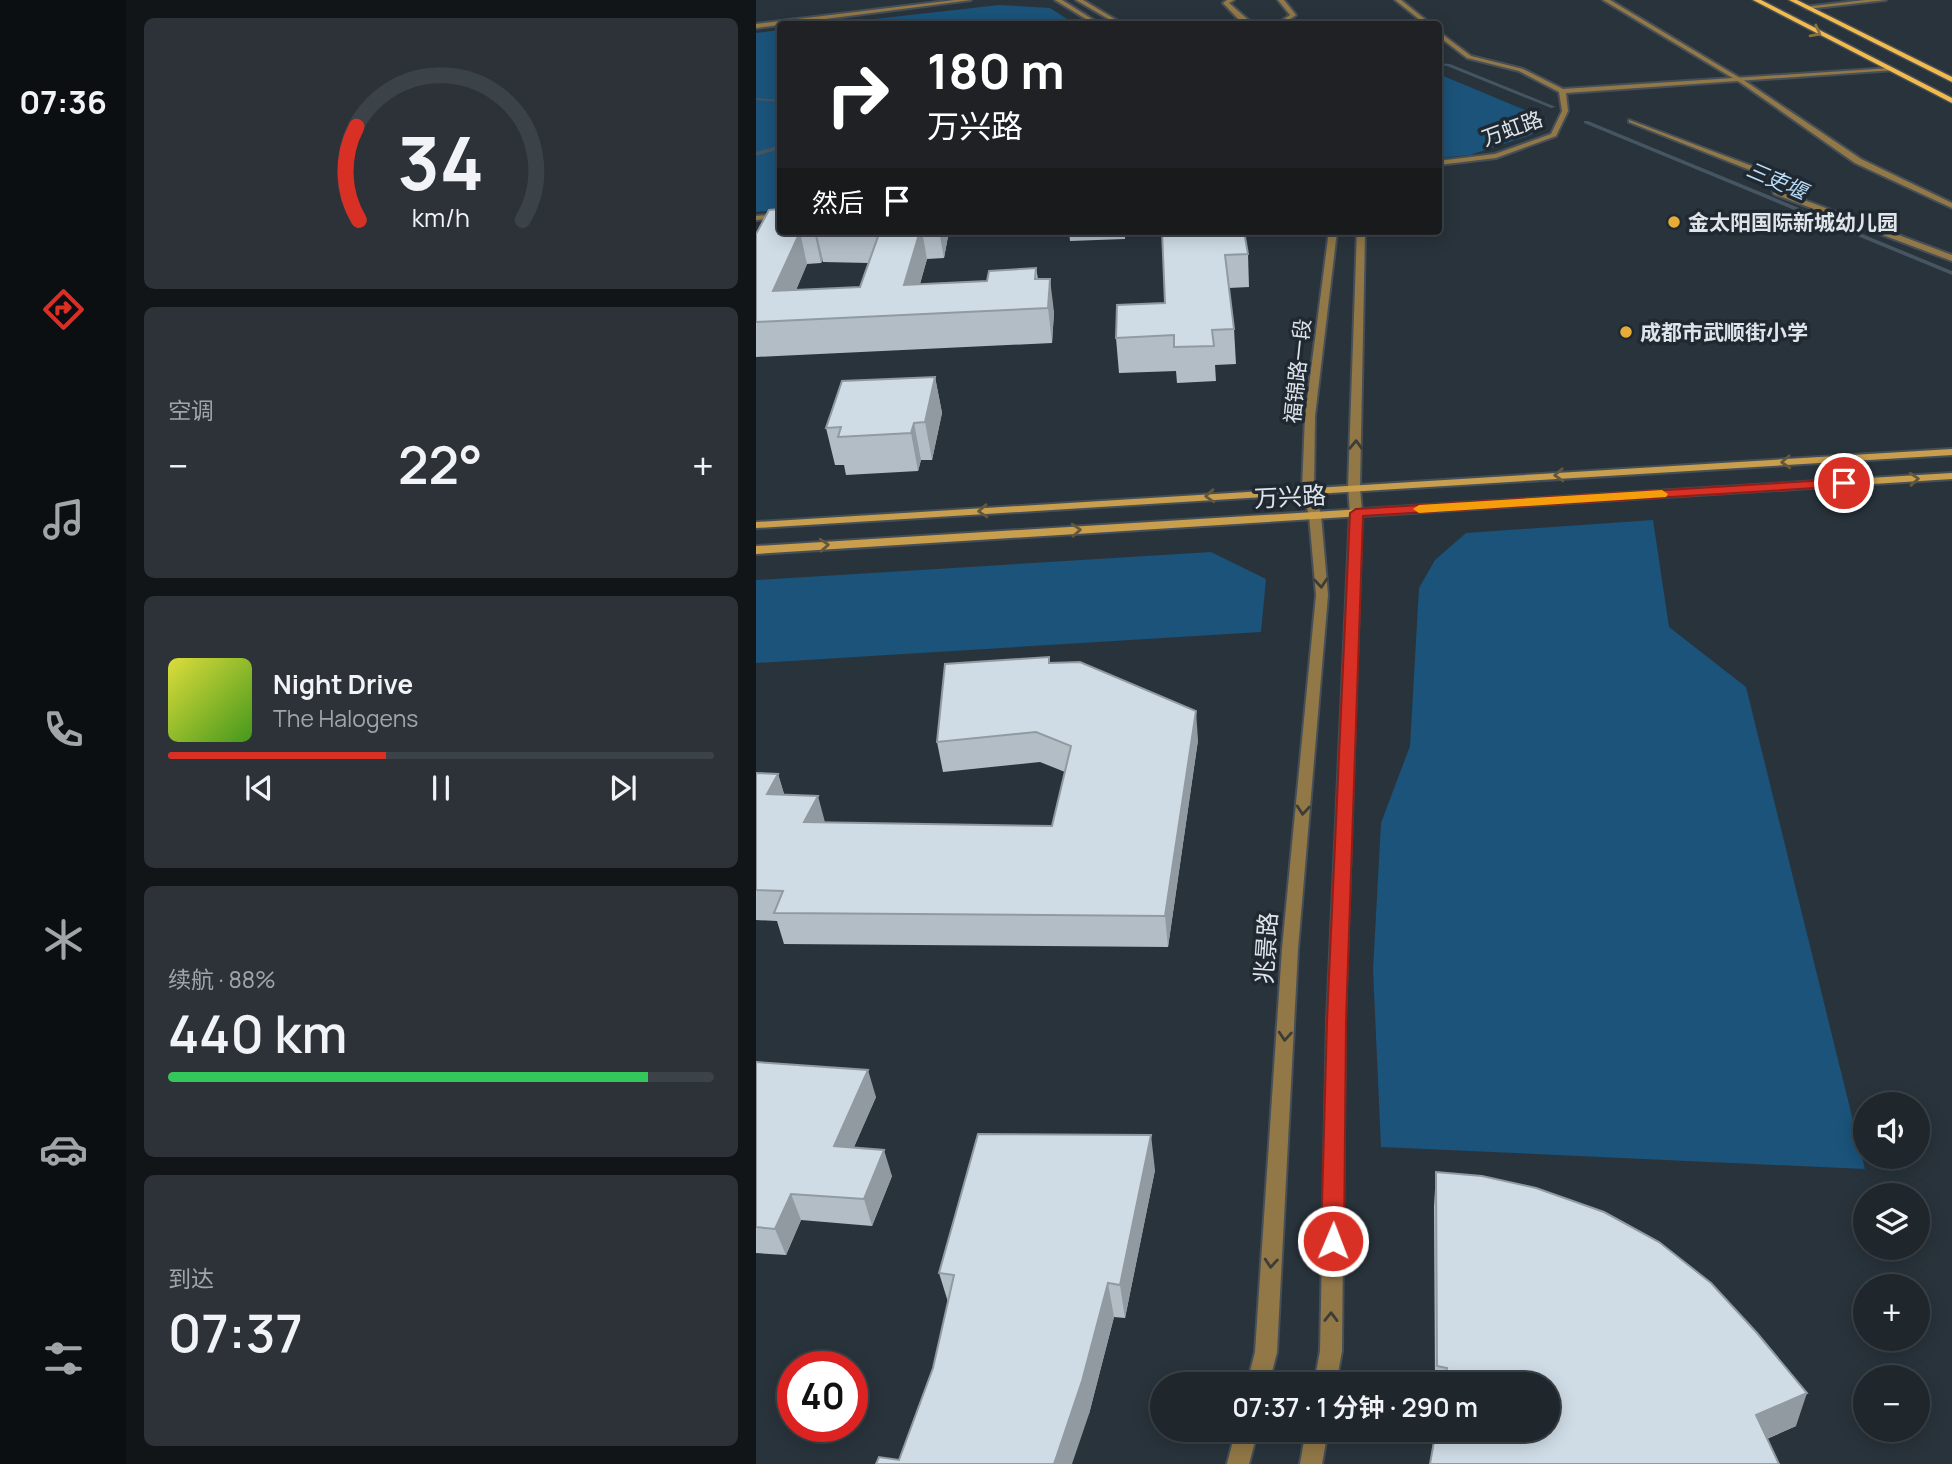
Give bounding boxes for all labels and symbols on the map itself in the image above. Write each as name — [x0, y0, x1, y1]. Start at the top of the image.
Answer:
one-way arrow — [1809, 24, 1821, 37]
street label: 万虹路 — [1478, 104, 1546, 152]
water label: 三吏堰 — [1743, 155, 1814, 206]
place label: 金太阳国际新城幼儿园 — [1688, 208, 1898, 236]
marker: 金太阳国际新城幼儿园 — [1666, 214, 1682, 230]
street label: 福锦路一段 — [1278, 317, 1316, 425]
place label: 成都市武顺街小学 — [1640, 318, 1808, 346]
marker: 成都市武顺街小学 — [1618, 324, 1634, 340]
one-way arrow — [1348, 439, 1363, 450]
pin — [1814, 453, 1874, 513]
one-way arrow — [1780, 454, 1791, 469]
one-way arrow — [1553, 467, 1564, 482]
one-way arrow — [1909, 471, 1920, 486]
street label: 万兴路 — [1253, 478, 1327, 514]
one-way arrow — [1204, 488, 1215, 503]
one-way arrow — [977, 503, 988, 518]
one-way arrow — [1070, 523, 1081, 538]
one-way arrow — [819, 538, 830, 553]
one-way arrow — [1313, 578, 1328, 589]
one-way arrow — [1296, 804, 1311, 815]
street label: 兆景路 — [1246, 911, 1284, 985]
one-way arrow — [1278, 1031, 1293, 1042]
position arrow — [1296, 1204, 1370, 1278]
one-way arrow — [1264, 1258, 1279, 1269]
one-way arrow — [1324, 1311, 1339, 1322]
speed limit sign: 40 — [777, 1351, 868, 1442]

